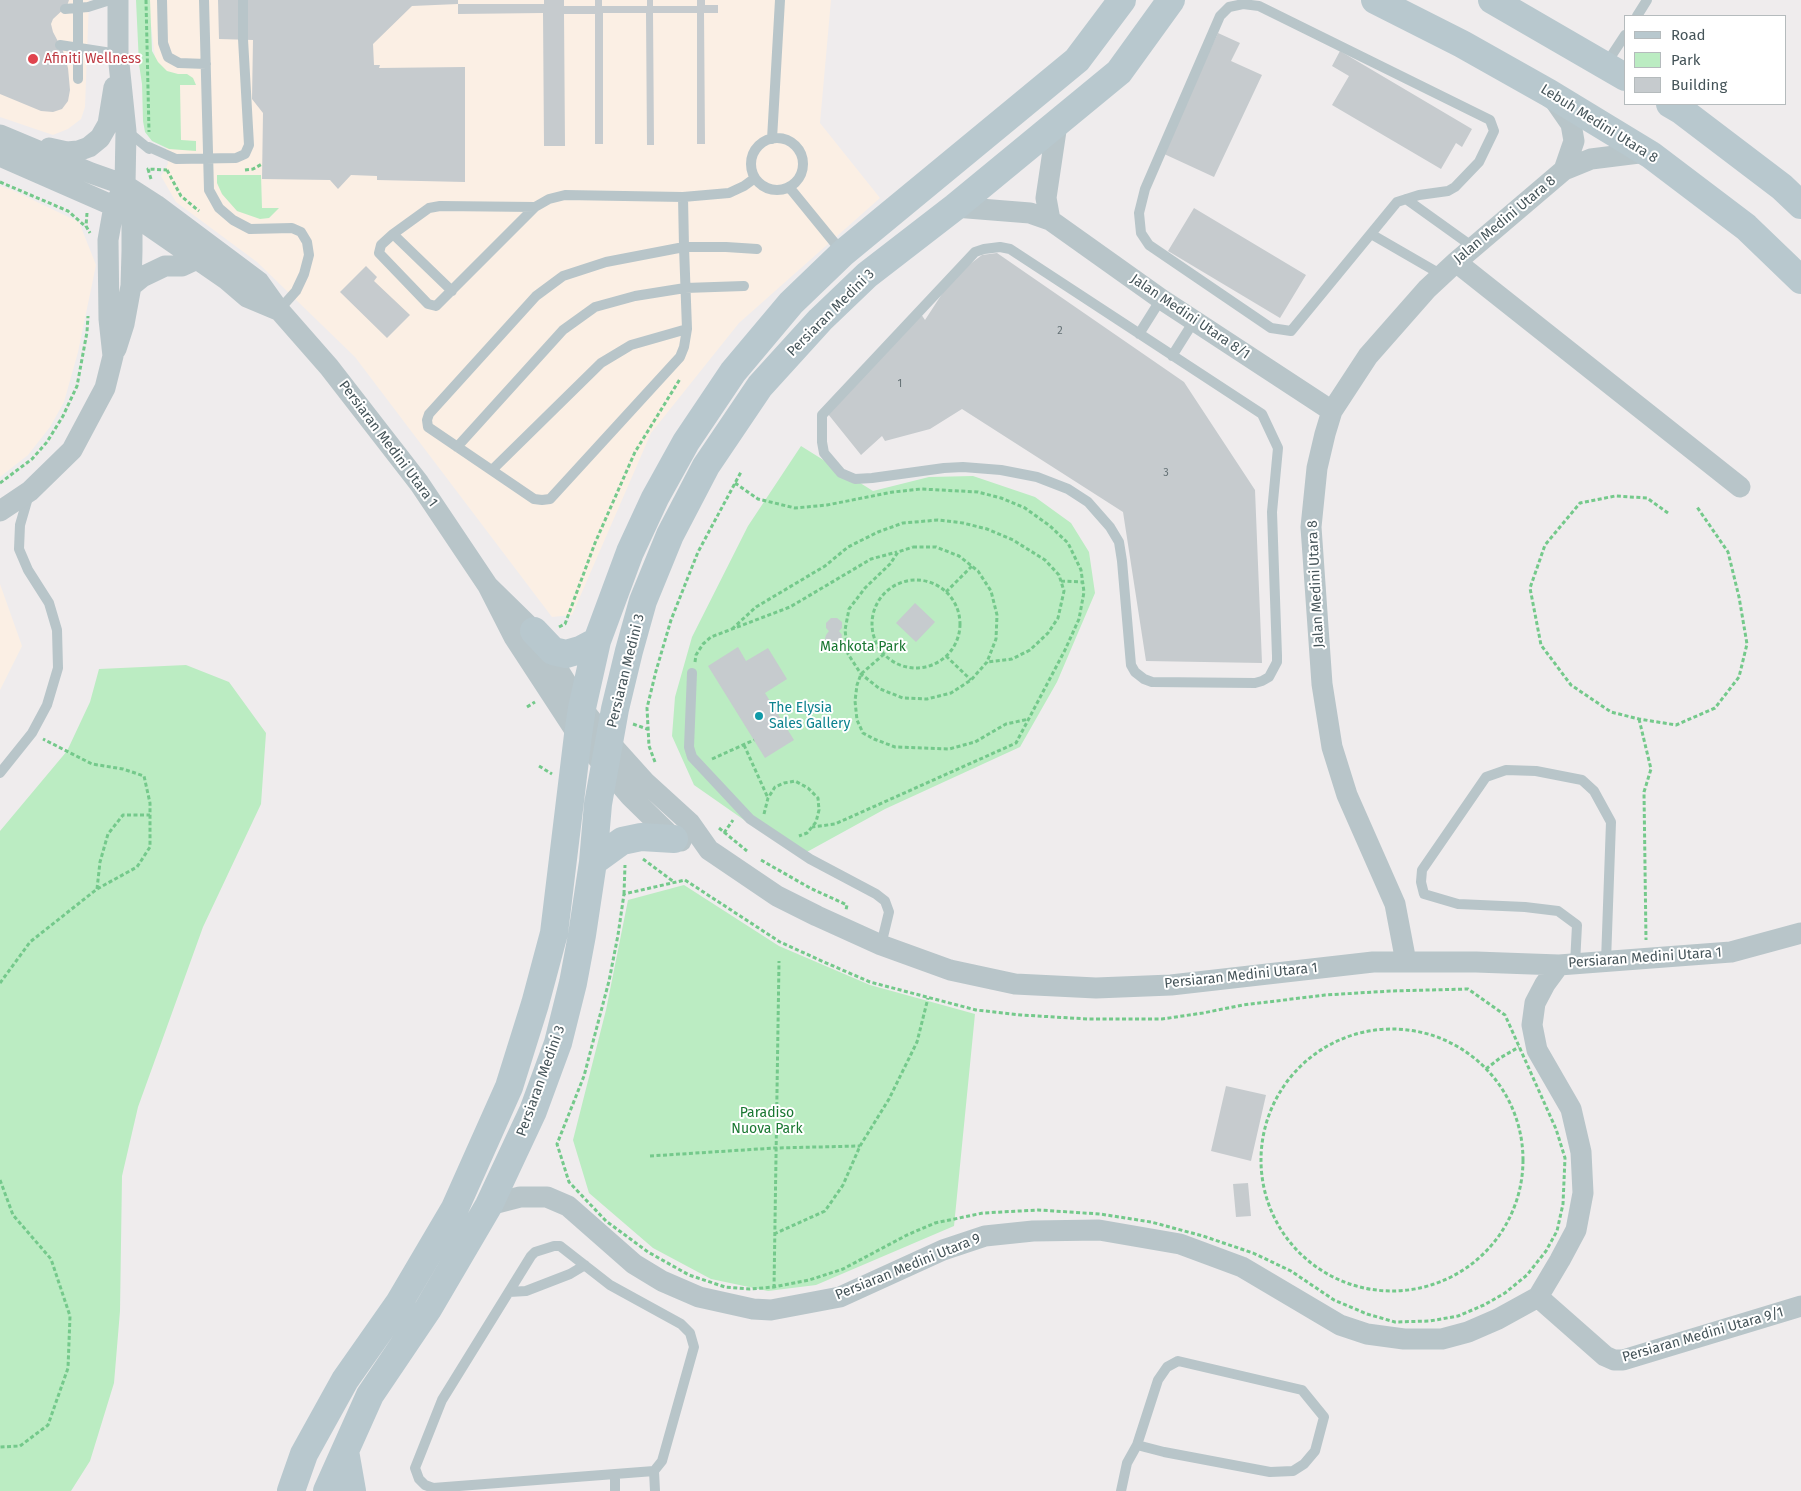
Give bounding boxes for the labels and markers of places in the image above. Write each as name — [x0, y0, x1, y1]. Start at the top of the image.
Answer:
place label: Afiniti Wellness — [44, 51, 141, 67]
marker: Afiniti Wellness — [26, 52, 40, 66]
place label: The Elysia Sales Gallery — [769, 700, 850, 732]
marker: The Elysia Sales Gallery — [753, 710, 765, 722]

